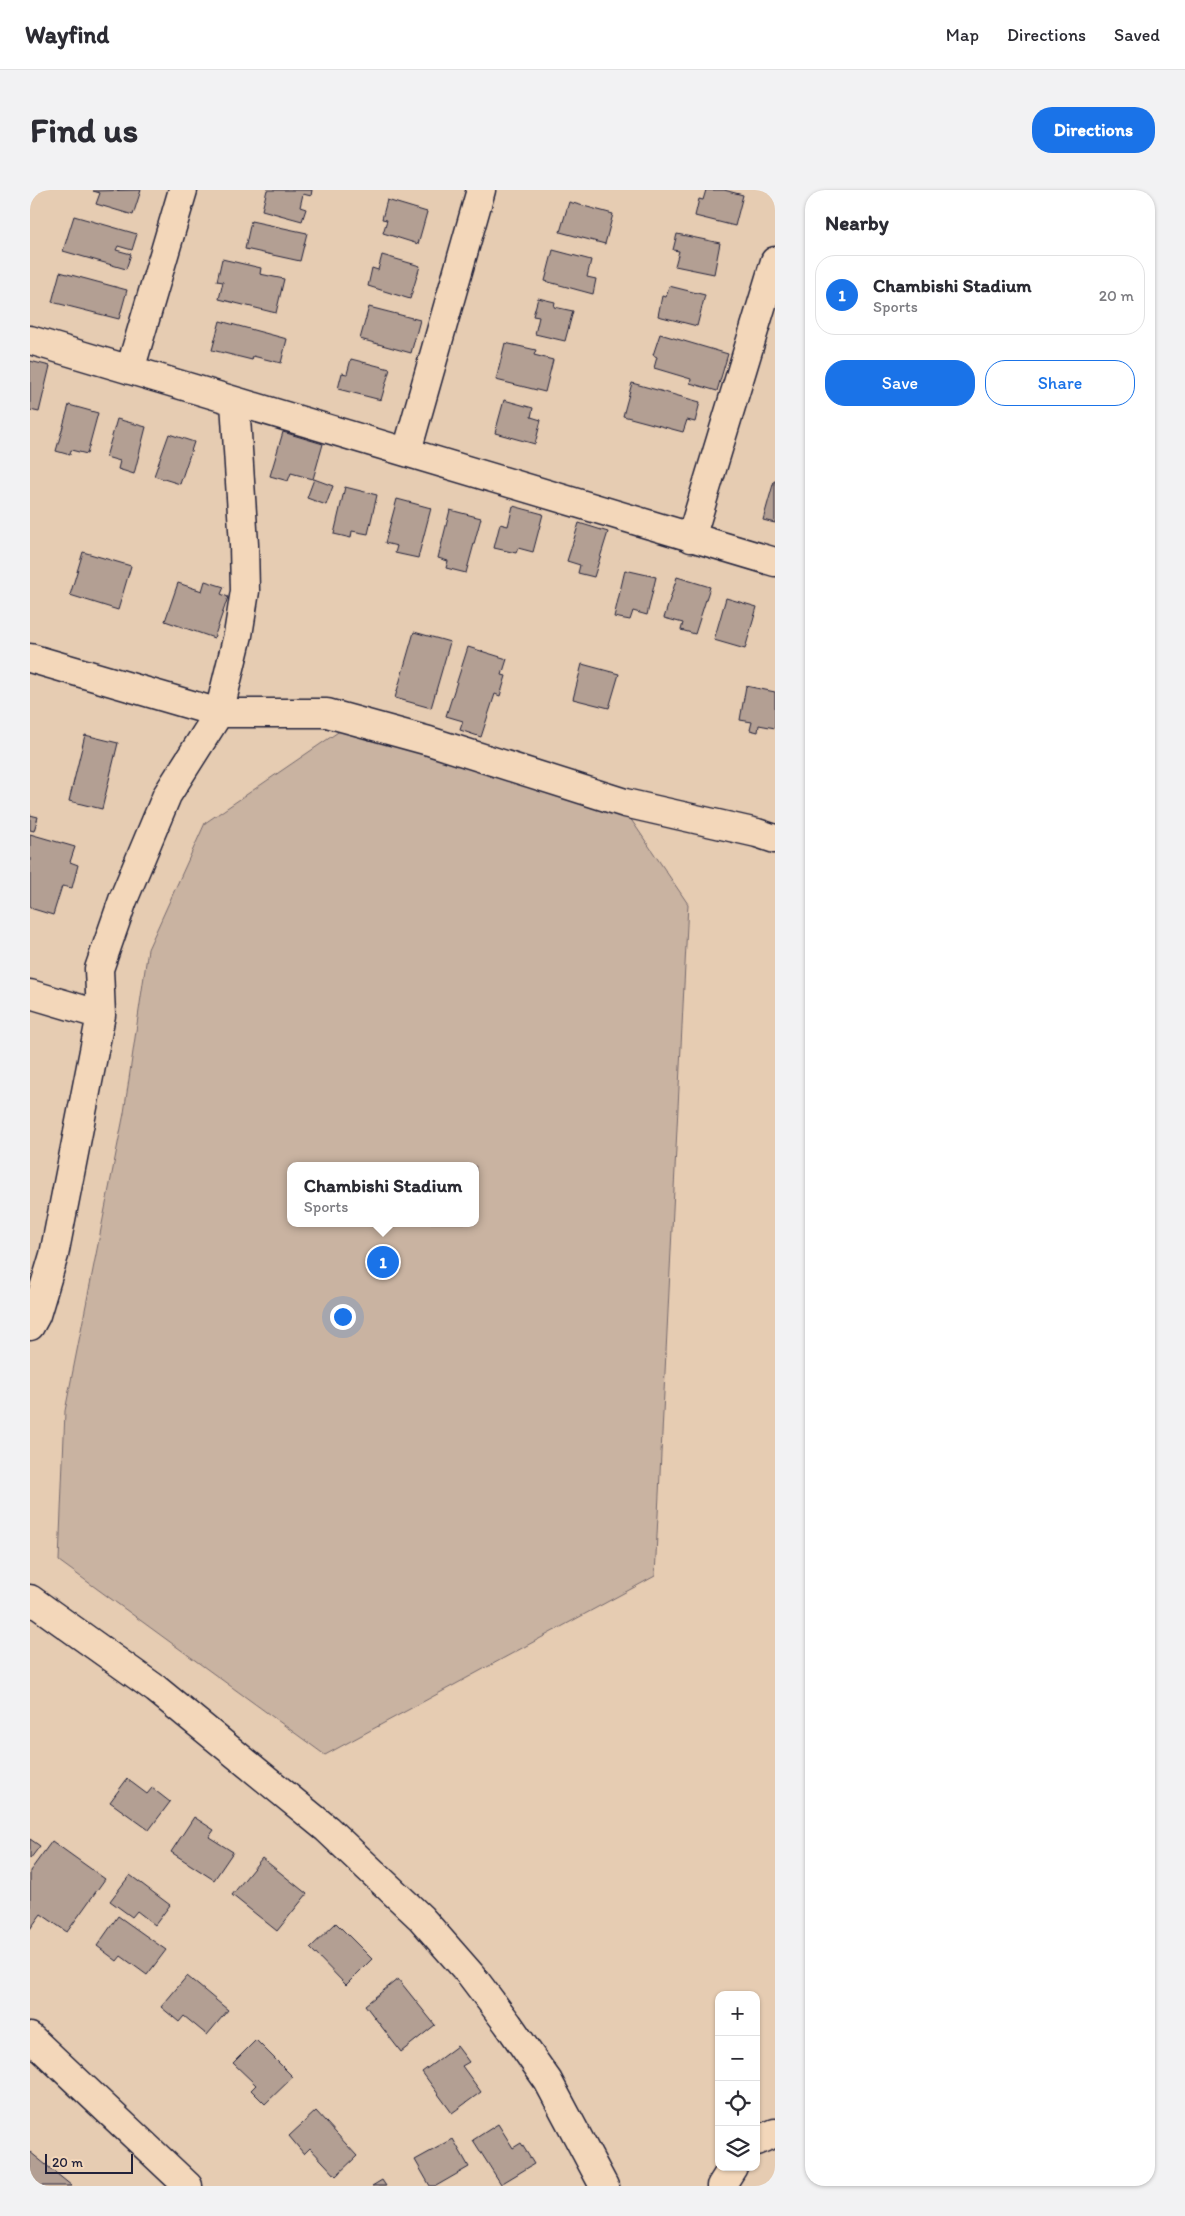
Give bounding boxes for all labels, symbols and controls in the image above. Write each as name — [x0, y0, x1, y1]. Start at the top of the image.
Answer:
text: Wayfind — [25, 20, 109, 49]
text: Map — [946, 24, 979, 46]
text: Directions — [1007, 24, 1086, 46]
text: Saved — [1114, 24, 1160, 46]
button: Directions — [1032, 107, 1155, 153]
text: Find us — [30, 109, 138, 151]
text: Nearby — [825, 210, 889, 235]
text: Chambishi Stadium — [873, 274, 1032, 297]
text: 1 — [838, 286, 846, 305]
text: 20 m — [1099, 286, 1134, 305]
text: Sports — [873, 297, 918, 316]
button: Save — [825, 360, 975, 406]
button: Share — [985, 360, 1135, 406]
popup — [287, 1162, 479, 1227]
text: Chambishi Stadium — [304, 1174, 462, 1197]
text: Sports — [304, 1197, 349, 1216]
pin: 1 — [367, 1243, 399, 1281]
your location — [330, 1304, 356, 1330]
map controls — [715, 1991, 760, 2171]
button: + — [715, 1991, 760, 2036]
button: − — [715, 2036, 760, 2081]
button: locate — [715, 2081, 760, 2126]
button: layers — [715, 2126, 760, 2171]
scale bar — [45, 2151, 132, 2174]
text: 20 m — [52, 2154, 83, 2171]

